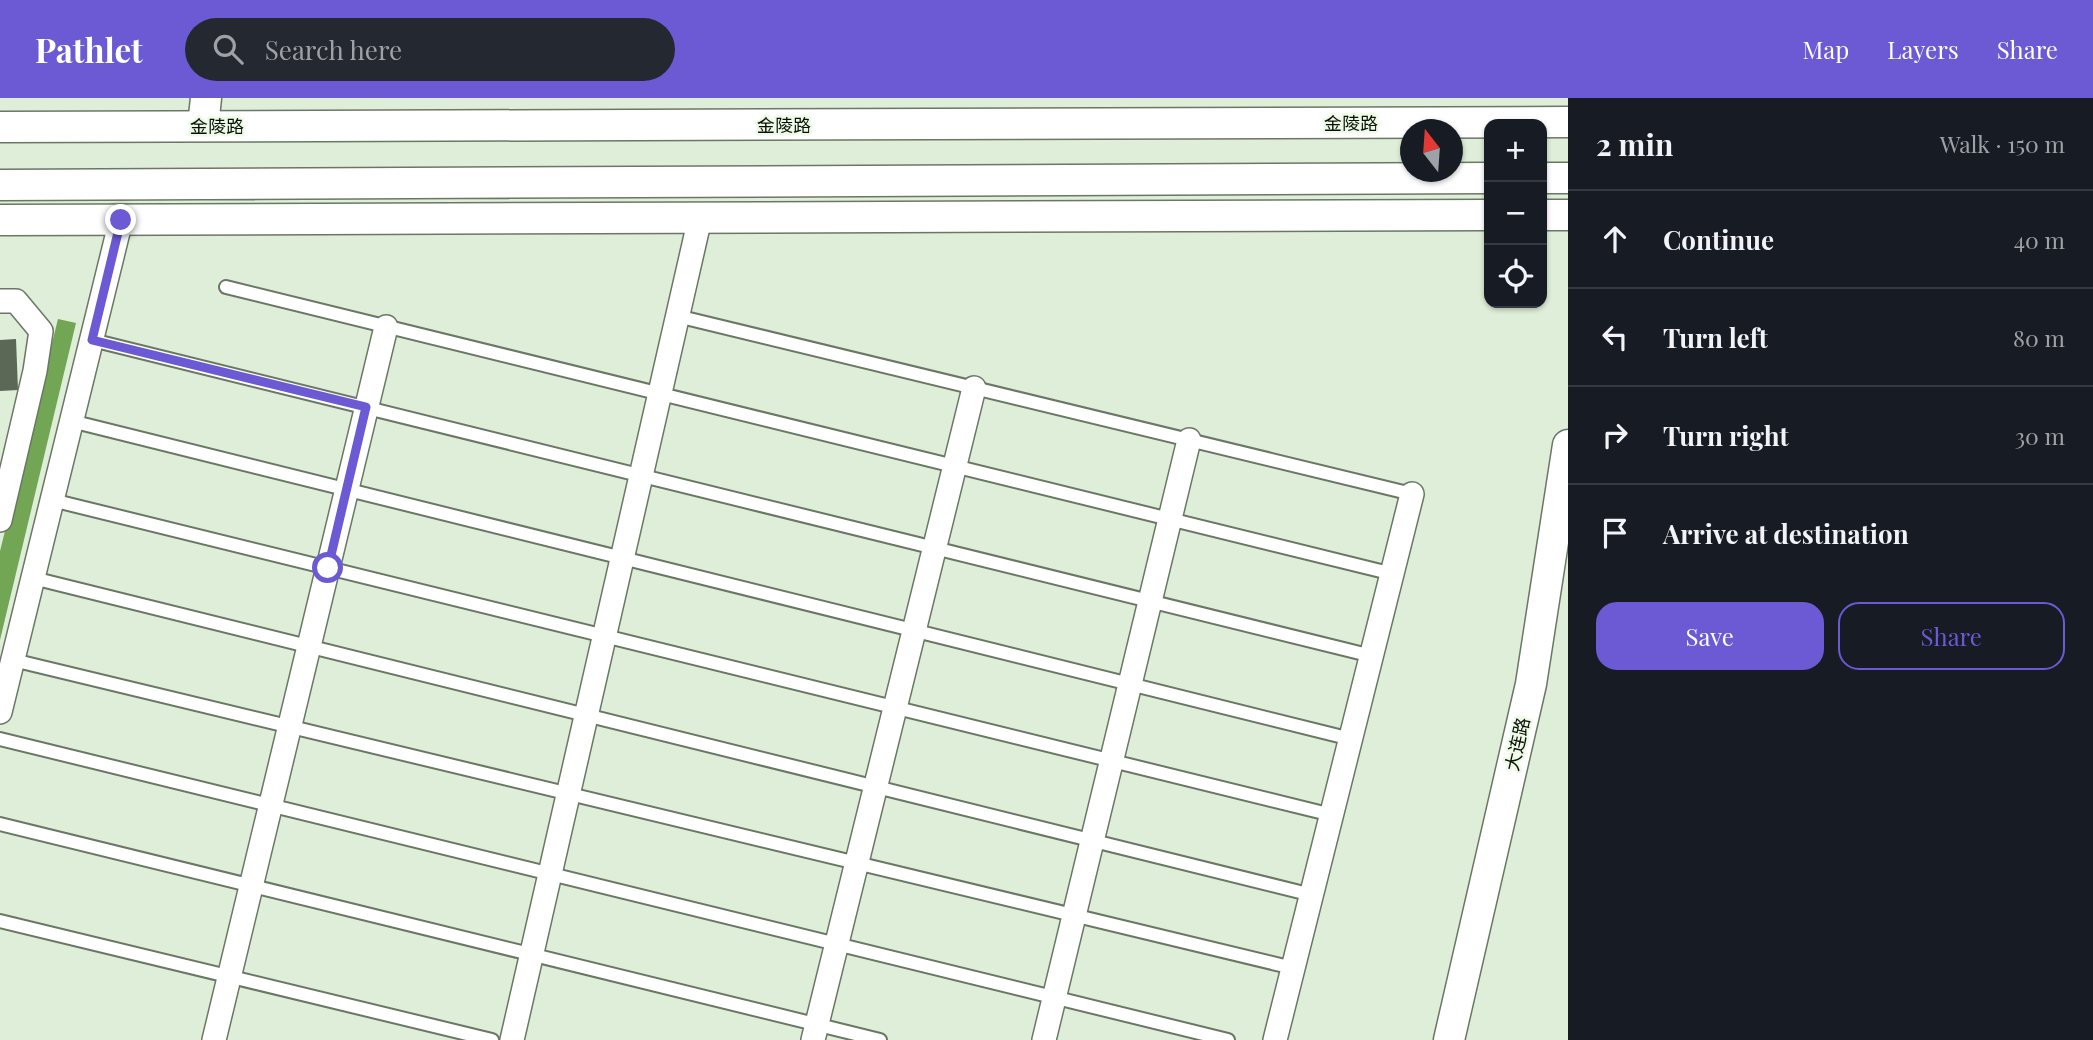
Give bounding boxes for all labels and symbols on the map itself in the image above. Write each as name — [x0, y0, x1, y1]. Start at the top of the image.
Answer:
street label: 金陵路 — [1324, 111, 1378, 135]
street label: 金陵路 — [757, 113, 811, 137]
street label: 金陵路 — [190, 114, 244, 138]
north arrow — [1400, 119, 1463, 182]
route end — [105, 204, 136, 235]
route start — [312, 552, 343, 583]
street label: 大连路 — [1499, 715, 1535, 773]

